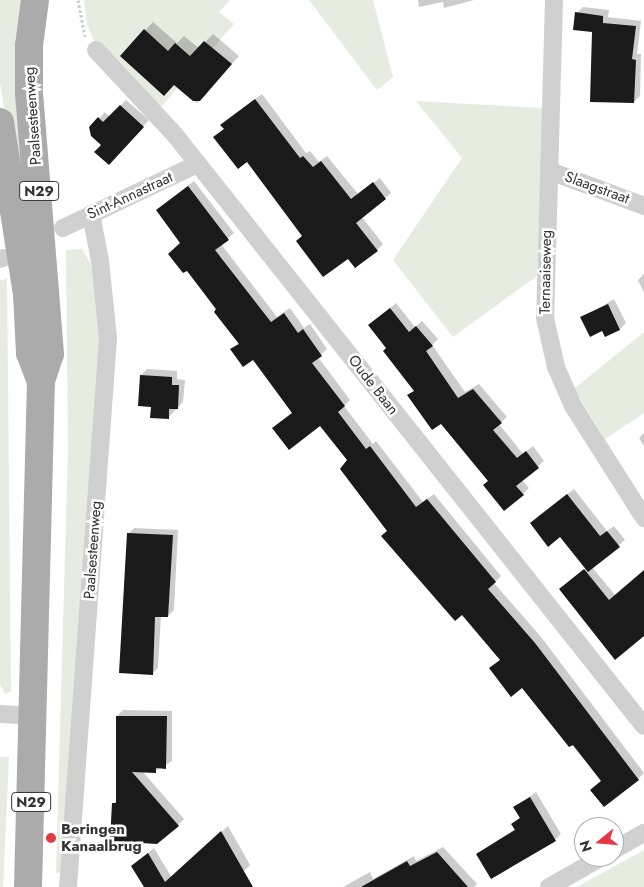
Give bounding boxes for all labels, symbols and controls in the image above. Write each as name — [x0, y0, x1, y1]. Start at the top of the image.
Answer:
street label: Paalsesteenweg — [21, 66, 45, 166]
street label: Sint-Annastraat — [84, 168, 176, 224]
street label: Slaagstraat — [562, 168, 632, 208]
road number: N29 — [19, 180, 59, 202]
street label: Ternaaiseweg — [536, 230, 556, 314]
street label: Oude Baan — [344, 351, 402, 419]
street label: Paalsesteenweg — [81, 500, 105, 600]
road number: N29 — [11, 790, 51, 814]
north arrow — [574, 817, 624, 867]
place label: Beringen Kanaalbrug — [61, 820, 142, 855]
marker: Beringen Kanaalbrug — [45, 832, 57, 844]
text: N — [574, 838, 597, 854]

